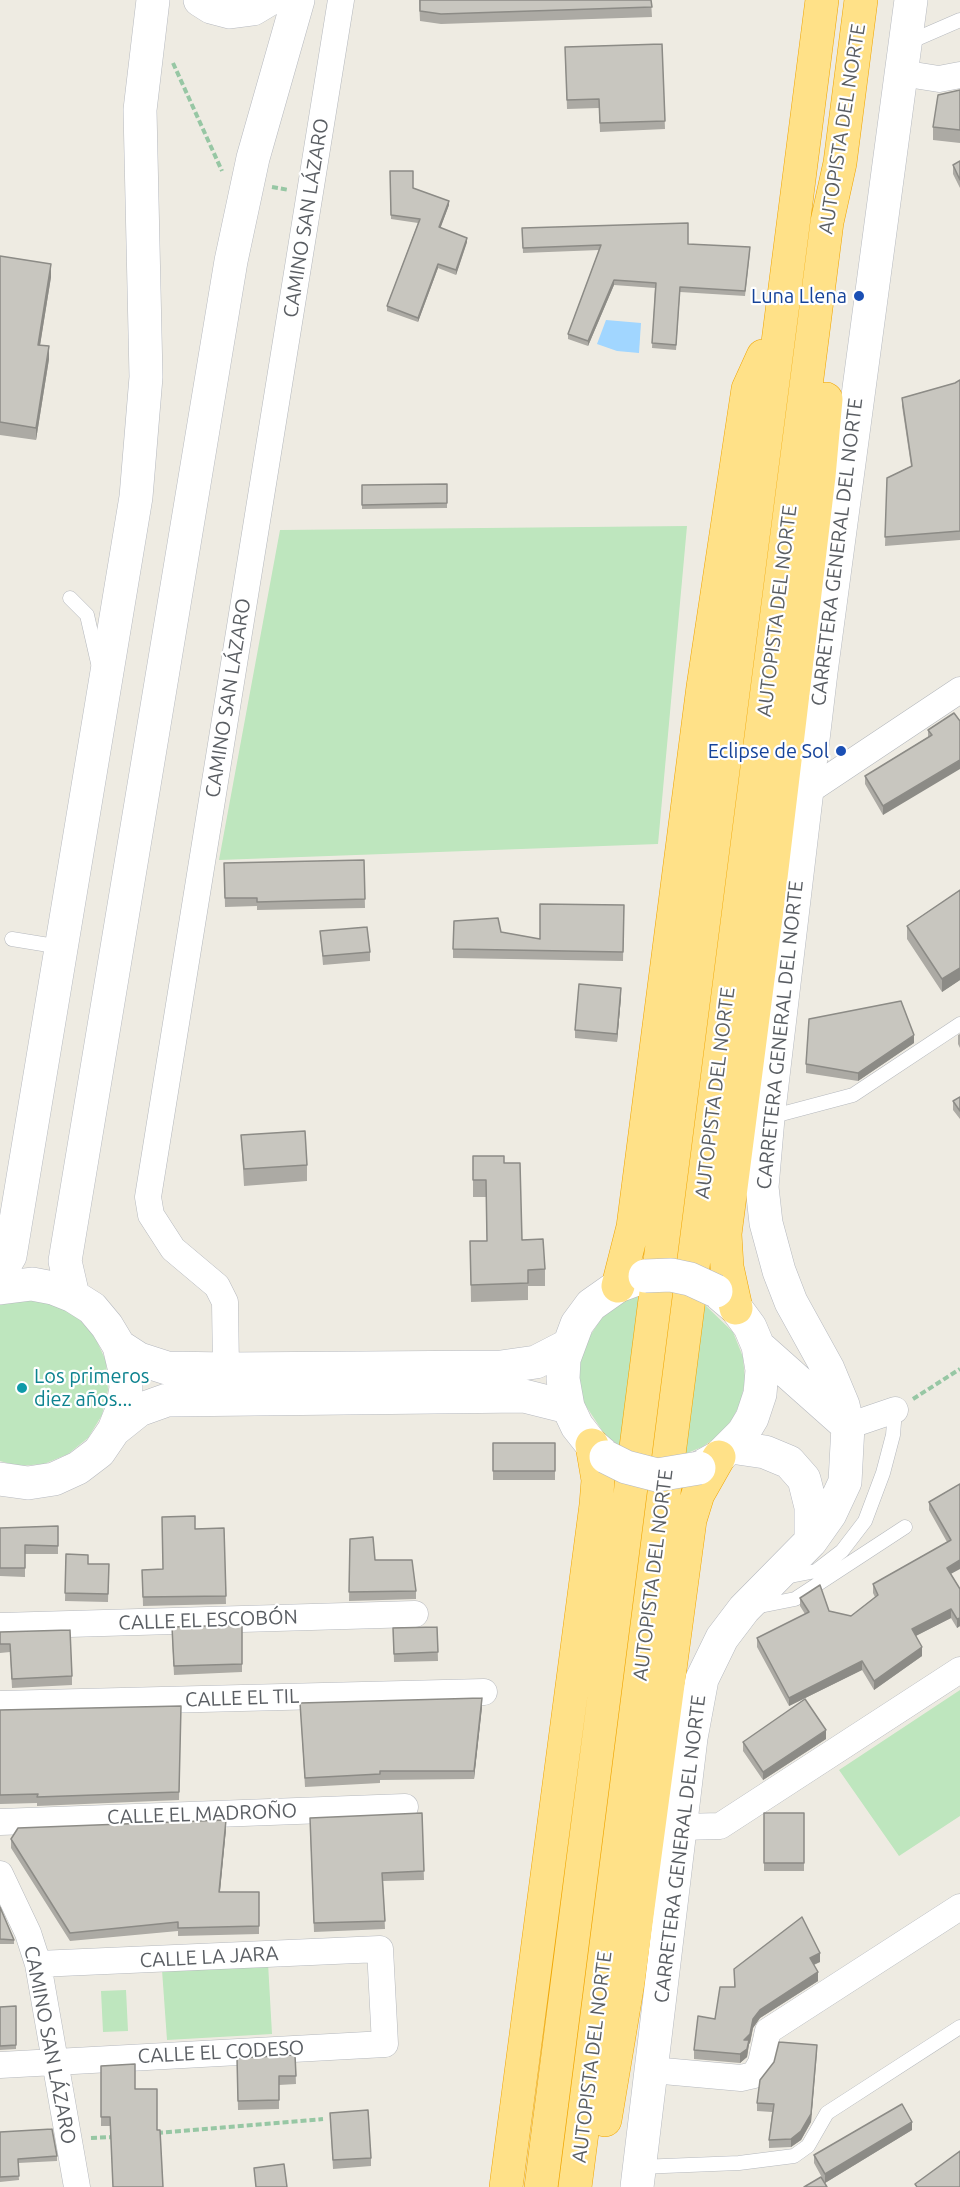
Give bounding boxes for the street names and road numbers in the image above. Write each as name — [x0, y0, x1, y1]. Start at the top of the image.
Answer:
street label: AUTOPISTA DEL NORTE — [814, 22, 870, 236]
street label: CAMINO SAN LÁZARO — [278, 117, 334, 319]
street label: CARRETERA GENERAL DEL NORTE — [806, 397, 868, 707]
street label: AUTOPISTA DEL NORTE — [752, 504, 802, 718]
street label: CAMINO SAN LÁZARO — [200, 597, 256, 799]
street label: CARRETERA GENERAL DEL NORTE — [752, 879, 808, 1191]
street label: AUTOPISTA DEL NORTE — [690, 986, 740, 1200]
street label: AUTOPISTA DEL NORTE — [628, 1468, 678, 1682]
street label: CALLE EL ESCOBÓN — [118, 1605, 298, 1635]
street label: CALLE EL TIL — [184, 1684, 300, 1712]
street label: CARRETERA GENERAL DEL NORTE — [649, 1694, 711, 2004]
street label: CALLE EL MADROÑO — [107, 1799, 297, 1829]
street label: CALLE LA JARA — [139, 1941, 279, 1973]
street label: CAMINO SAN LÁZARO — [19, 1944, 81, 2146]
street label: AUTOPISTA DEL NORTE — [567, 1950, 617, 2164]
street label: CALLE EL CODESO — [137, 2036, 305, 2068]

